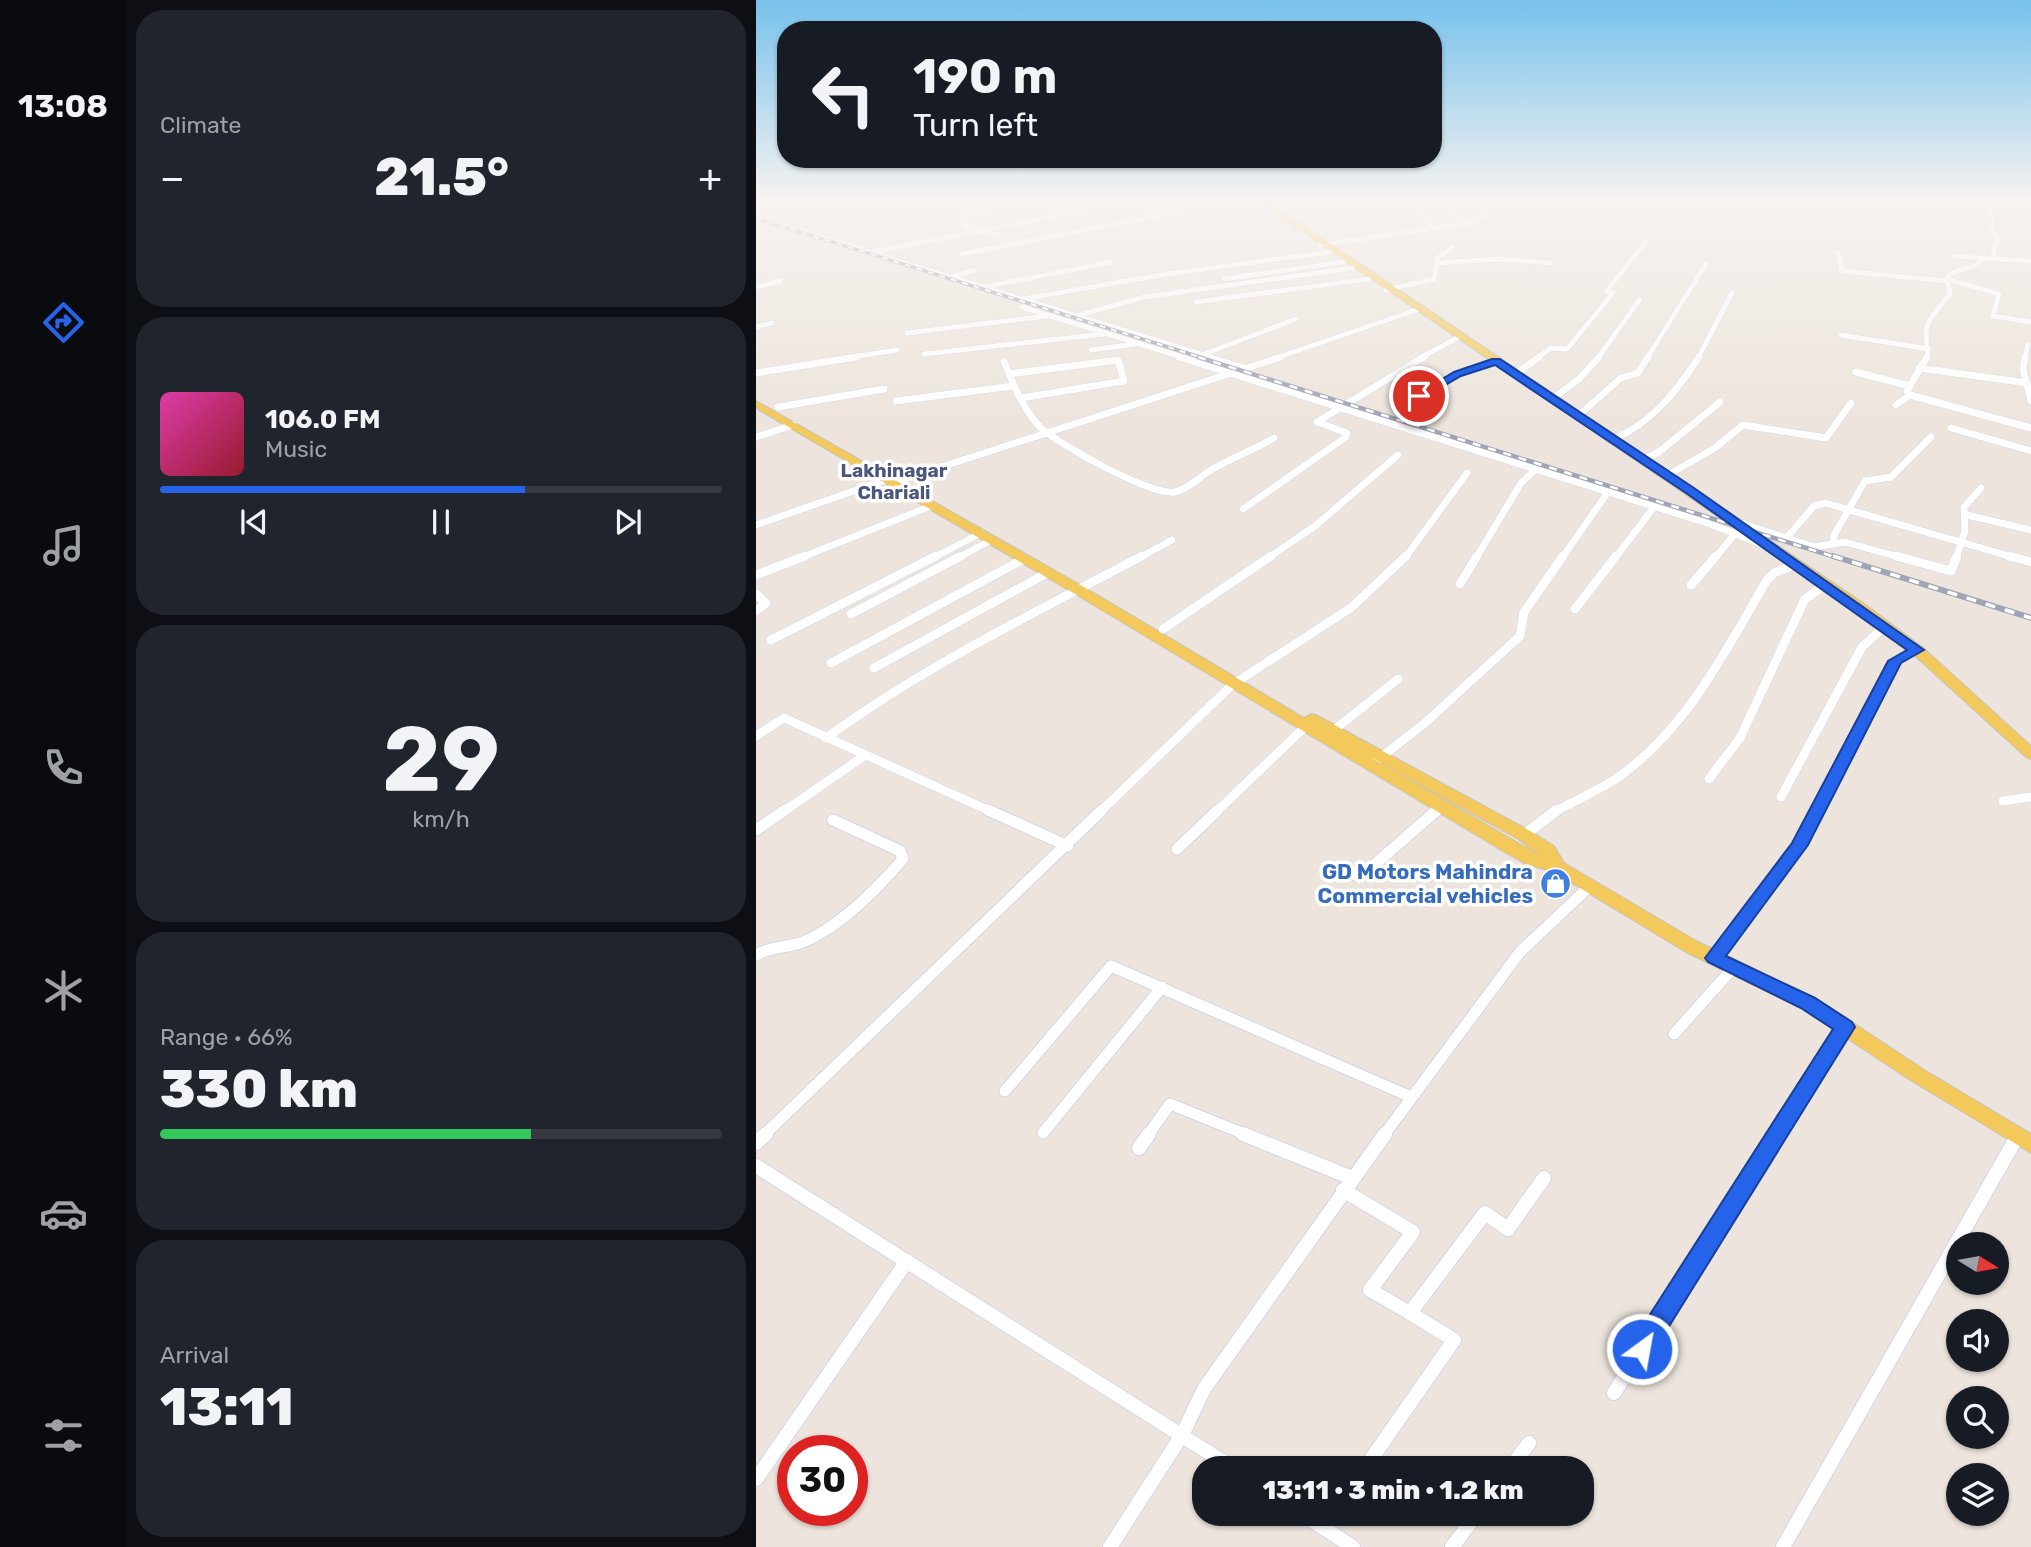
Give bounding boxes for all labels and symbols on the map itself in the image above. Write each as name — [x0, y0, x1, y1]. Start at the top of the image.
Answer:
pin — [1389, 366, 1449, 426]
district label: Lakhinagar Chariali — [841, 459, 948, 504]
place label: GD Motors Mahindra Commercial vehicles — [1318, 859, 1533, 908]
shop icon: GD Motors Mahindra Commercial vehicles — [1539, 867, 1573, 901]
north arrow — [1946, 1232, 2009, 1295]
position arrow — [1605, 1312, 1679, 1386]
speed limit sign: 30 — [777, 1435, 868, 1526]

